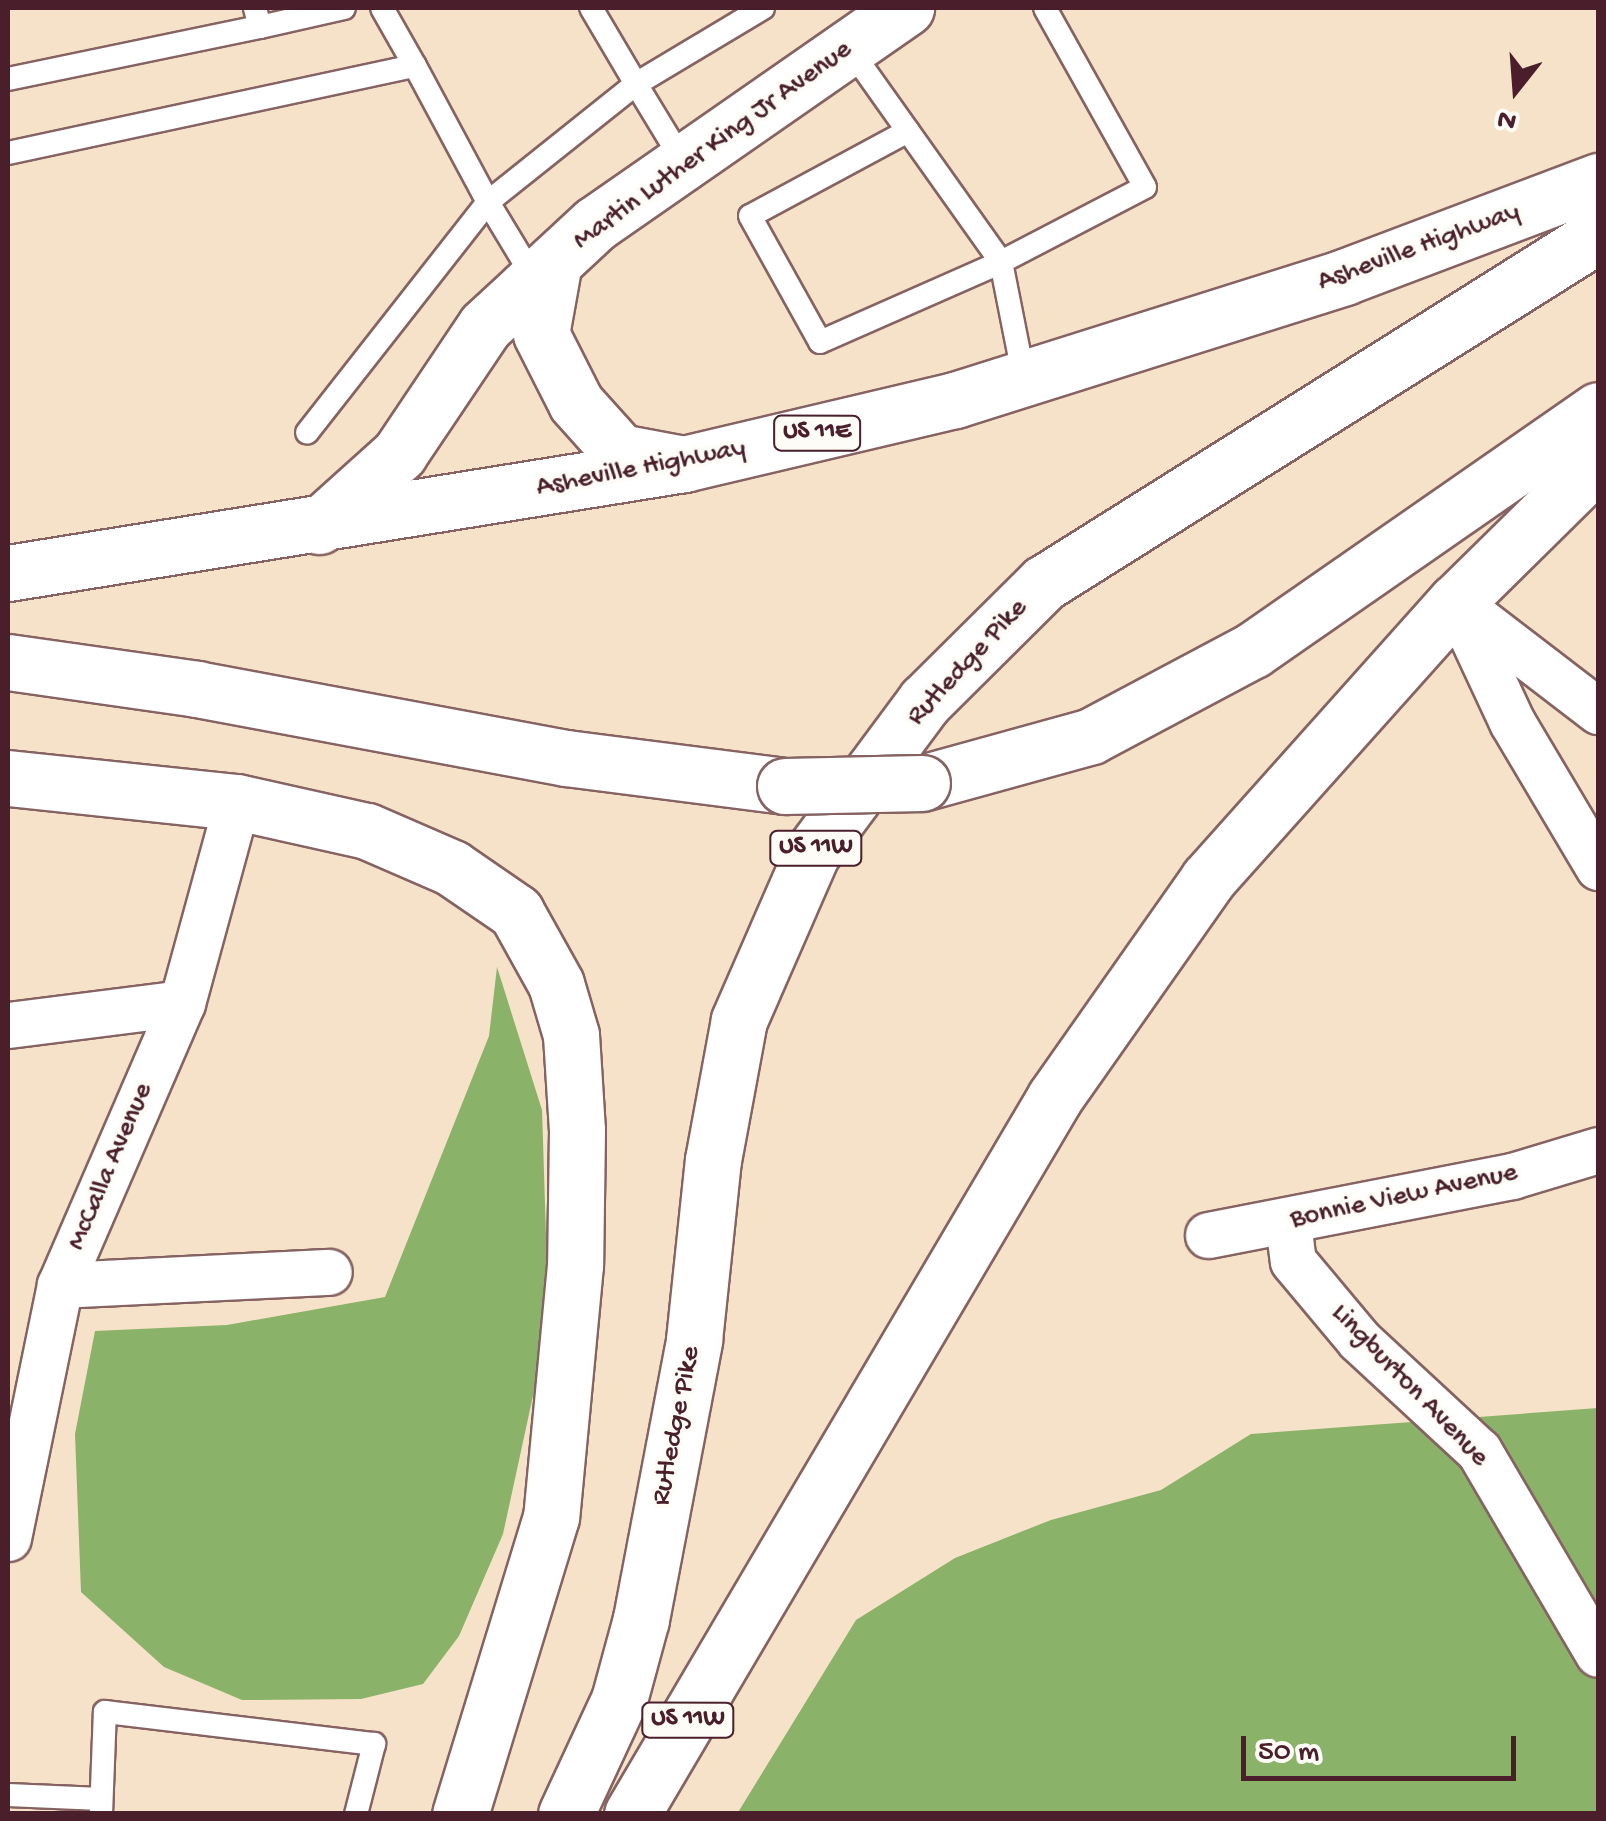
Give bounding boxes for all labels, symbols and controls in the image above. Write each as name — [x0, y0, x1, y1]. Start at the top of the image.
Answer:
street label: Martin Luther King Jr Avenue — [567, 34, 859, 258]
north arrow — [1466, 40, 1566, 140]
text: N — [1494, 101, 1521, 138]
street label: Asheville Highway — [1314, 196, 1524, 300]
road number: US 11E — [772, 413, 862, 453]
street label: Asheville Highway — [534, 432, 748, 506]
street label: Rutledge Pike — [901, 592, 1035, 734]
road number: US 11W — [768, 828, 864, 868]
street label: McCalla Avenue — [61, 1078, 161, 1256]
street label: Bonnie View Avenue — [1287, 1157, 1521, 1237]
street label: Lingburton Avenue — [1323, 1298, 1495, 1474]
street label: Rutledge Pike — [645, 1343, 709, 1509]
road number: US 11W — [640, 1700, 736, 1740]
scale bar — [1246, 1716, 1521, 1778]
text: 50 m — [1258, 1736, 1319, 1771]

